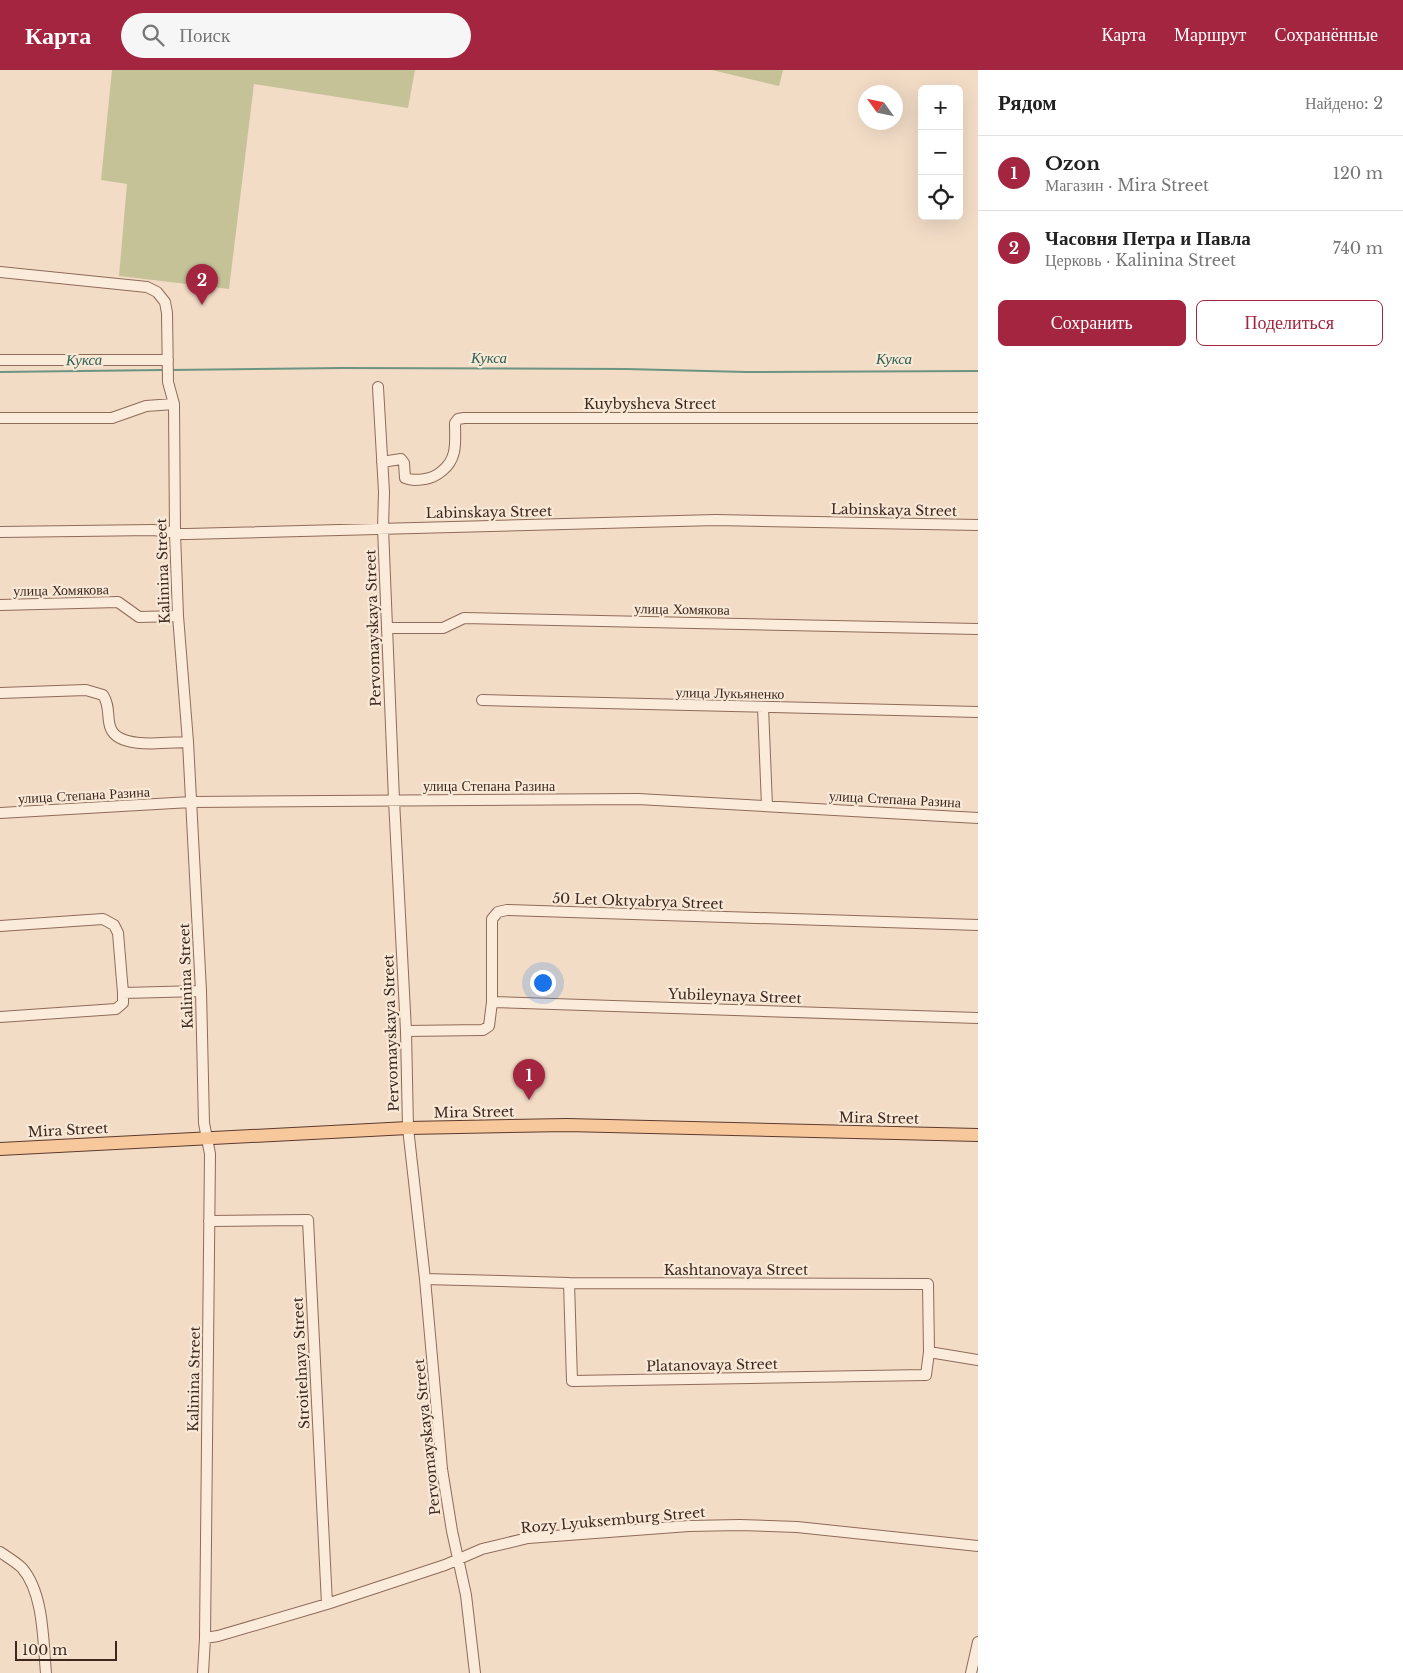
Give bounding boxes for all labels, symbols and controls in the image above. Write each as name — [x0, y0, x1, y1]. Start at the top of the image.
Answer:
search box — [121, 13, 471, 58]
text: Карта — [25, 21, 91, 50]
icon: search — [139, 21, 167, 49]
text: Поиск — [179, 24, 230, 47]
text: Карта — [1101, 24, 1146, 46]
text: Маршрут — [1174, 24, 1246, 46]
text: Сохранённые — [1274, 24, 1378, 46]
north arrow — [858, 85, 903, 130]
map controls — [918, 85, 963, 220]
button: + — [918, 85, 963, 130]
text: Рядом — [998, 90, 1057, 116]
text: Найдено: 2 — [1305, 93, 1383, 113]
button: − — [918, 130, 963, 175]
text: Ozon — [1045, 152, 1100, 175]
text: 1 — [1011, 163, 1017, 183]
text: 120 m — [1333, 163, 1383, 183]
button: locate — [918, 175, 963, 220]
text: Магазин · Mira Street — [1045, 175, 1209, 195]
text: Часовня Петра и Павла — [1045, 227, 1251, 250]
text: 2 — [1009, 238, 1019, 258]
text: 740 m — [1333, 238, 1383, 258]
text: Церковь · Kalinina Street — [1045, 250, 1236, 270]
pin: 2 — [186, 264, 218, 305]
button: Сохранить — [998, 300, 1186, 346]
button: Поделиться — [1196, 300, 1383, 346]
water label: Кукса — [470, 348, 507, 367]
water label: Кукса — [875, 349, 912, 368]
water label: Кукса — [65, 350, 102, 369]
street label: Kuybysheva Street — [584, 395, 717, 413]
street label: Labinskaya Street — [831, 500, 958, 520]
street label: Labinskaya Street — [426, 502, 553, 522]
street label: Kalinina Street — [152, 517, 174, 624]
street label: Pervomayskaya Street — [361, 548, 385, 707]
street label: улица Хомякова — [13, 580, 110, 600]
street label: улица Хомякова — [634, 599, 731, 619]
street label: улица Лукьяненко — [676, 683, 784, 703]
street label: улица Степана Разина — [423, 777, 556, 795]
street label: улица Степана Разина — [18, 783, 151, 807]
street label: улица Степана Разина — [829, 787, 962, 811]
street label: 50 Let Oktyabrya Street — [552, 889, 725, 913]
street label: Kalinina Street — [175, 922, 197, 1029]
street label: Pervomayskaya Street — [379, 953, 403, 1112]
your location — [530, 970, 556, 996]
street label: Yubileynaya Street — [667, 985, 803, 1007]
pin: 1 — [513, 1059, 545, 1100]
street label: Mira Street — [434, 1102, 515, 1122]
street label: Mira Street — [839, 1108, 920, 1128]
street label: Mira Street — [27, 1119, 109, 1141]
street label: Kashtanovaya Street — [664, 1261, 809, 1279]
street label: Stroitelnaya Street — [289, 1296, 313, 1429]
street label: Kalinina Street — [184, 1325, 204, 1432]
street label: Platanovaya Street — [646, 1355, 779, 1375]
street label: Pervomayskaya Street — [410, 1357, 444, 1516]
street label: Rozy Lyuksemburg Street — [520, 1503, 707, 1537]
scale bar — [15, 1638, 118, 1661]
text: 100 m — [22, 1641, 67, 1659]

